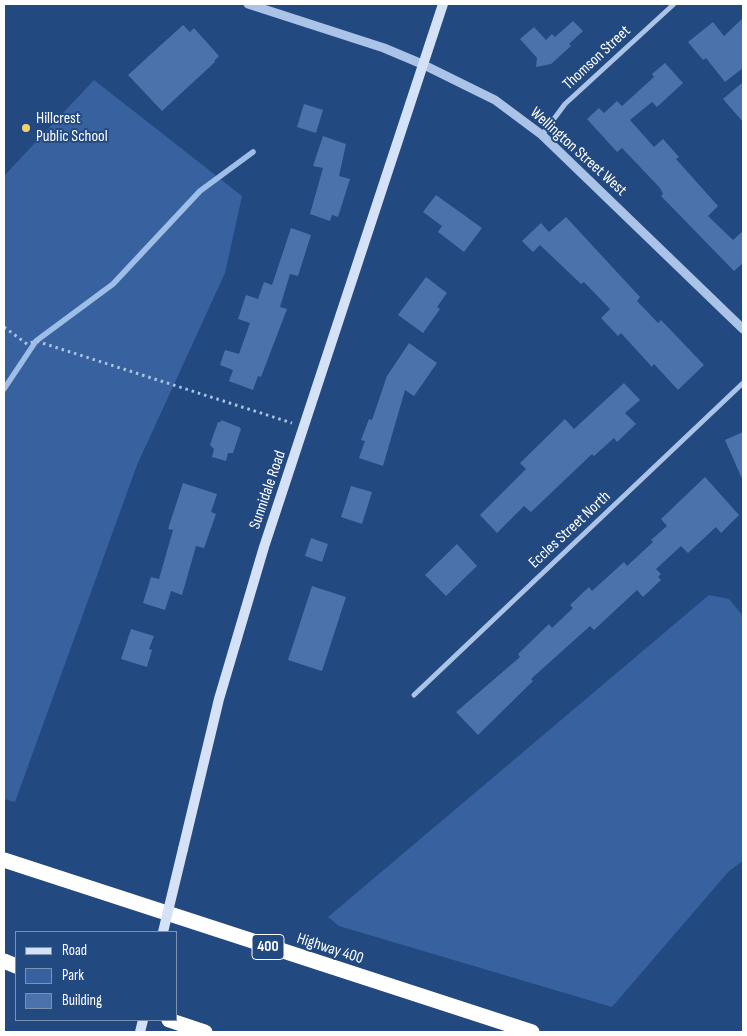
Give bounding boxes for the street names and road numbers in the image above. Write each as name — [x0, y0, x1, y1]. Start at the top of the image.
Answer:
street label: Thomson Street — [559, 22, 635, 94]
street label: Wellington Street West — [526, 104, 630, 200]
street label: Sunnidale Road — [246, 448, 290, 532]
street label: Eccles Street North — [525, 487, 615, 573]
street label: Highway 400 — [294, 929, 366, 969]
road number: 400 — [252, 934, 284, 960]

